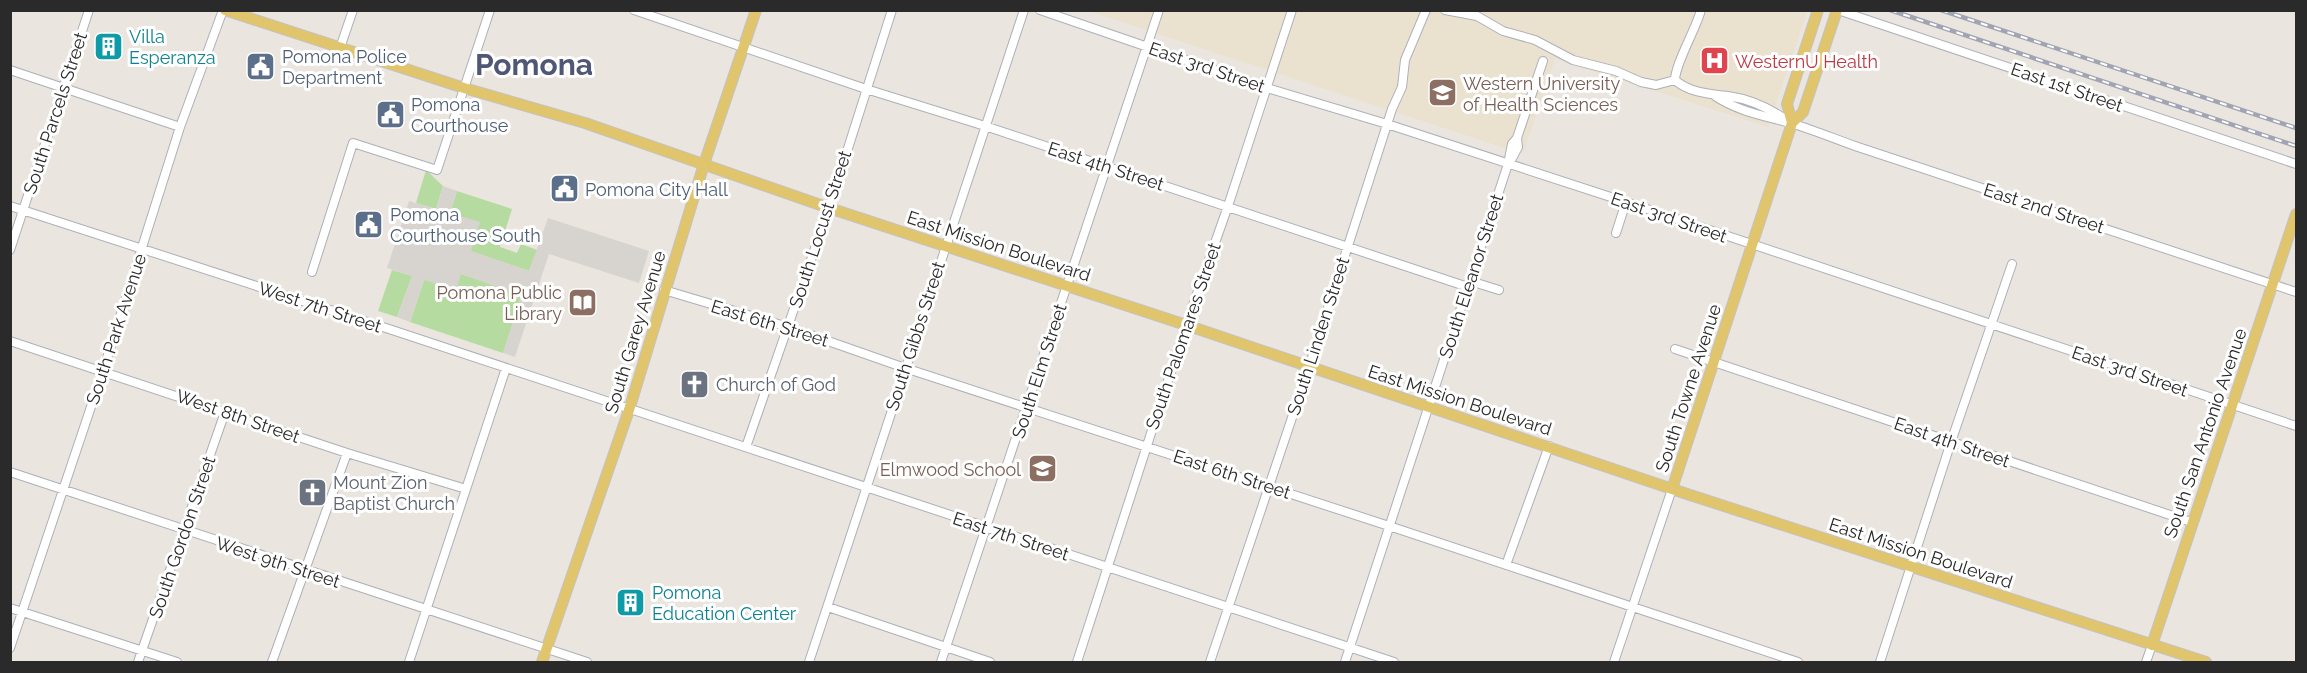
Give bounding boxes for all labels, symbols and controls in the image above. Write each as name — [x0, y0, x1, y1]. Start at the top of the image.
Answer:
place label: Villa Esperanza — [129, 26, 216, 68]
street label: South Parcels Street — [19, 29, 91, 197]
building icon: Villa Esperanza — [92, 30, 124, 62]
street label: East 3rd Street — [1146, 37, 1268, 97]
hospital icon: WesternU Health — [1698, 45, 1730, 77]
place label: Pomona Police Department — [282, 46, 407, 88]
district label: Pomona — [475, 47, 593, 82]
public building icon: Pomona Police Department — [245, 50, 277, 82]
place label: WesternU Health — [1735, 51, 1878, 72]
street label: East 1st Street — [2008, 58, 2126, 116]
place label: Western University of Health Sciences — [1463, 73, 1620, 115]
school or university icon: Western University of Health Sciences — [1426, 77, 1458, 109]
place label: Pomona Courthouse — [411, 94, 509, 136]
public building icon: Pomona Courthouse — [374, 98, 406, 130]
street label: East 4th Street — [1045, 137, 1167, 195]
street label: South Locust Street — [785, 148, 855, 310]
public building icon: Pomona City Hall — [548, 173, 580, 205]
place label: Pomona City Hall — [585, 179, 728, 200]
street label: East 2nd Street — [1981, 179, 2107, 237]
street label: East 3rd Street — [1608, 187, 1730, 247]
street label: South Eleanor Street — [1435, 191, 1507, 361]
place label: Pomona Courthouse South — [390, 204, 541, 246]
street label: East Mission Boulevard — [905, 206, 1093, 286]
public building icon: Pomona Courthouse South — [353, 208, 385, 240]
street label: South Palomares Street — [1141, 240, 1225, 432]
street label: South Garey Avenue — [600, 248, 670, 416]
street label: South Park Avenue — [82, 251, 150, 407]
street label: South Linden Street — [1283, 254, 1353, 418]
street label: South Gibbs Street — [881, 259, 949, 413]
street label: West 7th Street — [256, 277, 384, 337]
place label: Pomona Public Library — [436, 282, 562, 324]
library icon: Pomona Public Library — [567, 286, 599, 318]
street label: East 6th Street — [709, 295, 831, 351]
street label: South Elm Street — [1007, 301, 1071, 441]
street label: South Towne Avenue — [1651, 301, 1725, 475]
street label: South San Antonio Avenue — [2159, 325, 2251, 541]
street label: East 3rd Street — [2069, 341, 2191, 401]
street label: East Mission Boulevard — [1366, 360, 1554, 440]
church icon: Church of God — [679, 368, 711, 400]
place label: Church of God — [716, 374, 836, 395]
street label: West 8th Street — [173, 385, 303, 447]
street label: East 4th Street — [1891, 412, 2013, 472]
street label: East 6th Street — [1171, 445, 1293, 503]
street label: South Gordon Street — [144, 453, 220, 621]
school or university icon: Elmwood School — [1026, 453, 1058, 485]
place label: Elmwood School — [880, 459, 1021, 480]
place label: Mount Zion Baptist Church — [333, 472, 455, 514]
church icon: Mount Zion Baptist Church — [296, 476, 328, 508]
street label: East 7th Street — [950, 507, 1072, 565]
street label: East Mission Boulevard — [1827, 513, 2015, 593]
street label: West 9th Street — [213, 532, 343, 592]
place label: Pomona Education Center — [652, 582, 797, 624]
building icon: Pomona Education Center — [615, 586, 647, 618]

